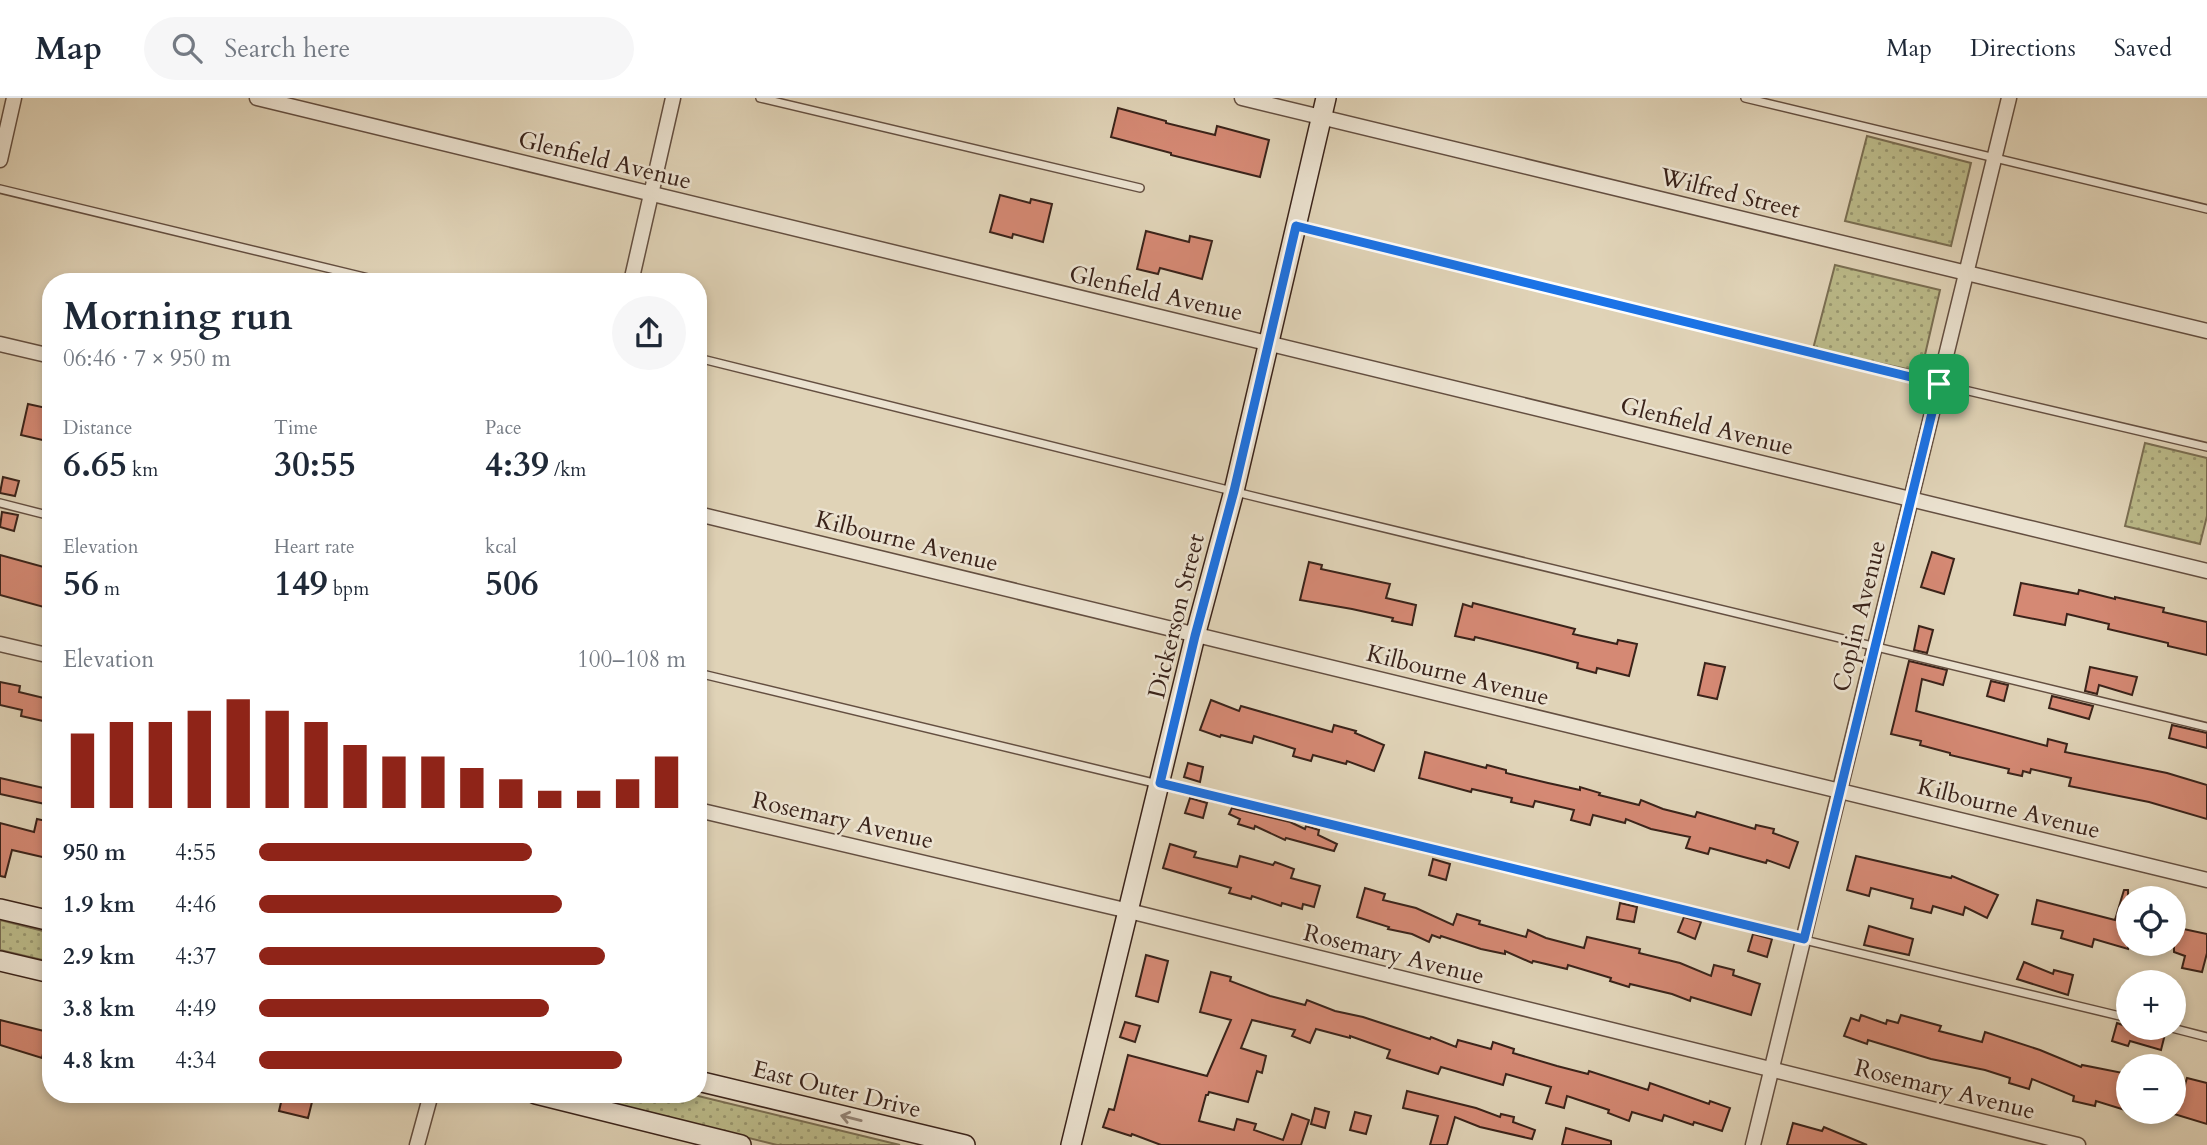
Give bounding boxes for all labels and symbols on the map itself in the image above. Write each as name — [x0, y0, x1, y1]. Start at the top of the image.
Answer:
street label: Glenfield Avenue — [515, 123, 695, 198]
street label: Wilfred Street — [1655, 160, 1804, 227]
street label: Glenfield Avenue — [1066, 257, 1246, 329]
pin — [1909, 354, 1969, 414]
street label: Glenfield Avenue — [1617, 389, 1797, 464]
street label: Kilbourne Avenue — [812, 503, 1002, 580]
street label: Dickerson Street — [1140, 530, 1213, 702]
street label: Coplin Avenue — [1825, 537, 1894, 695]
street label: Kilbourne Avenue — [1363, 637, 1553, 714]
street label: Kilbourne Avenue — [1914, 770, 2104, 847]
street label: Rosemary Avenue — [749, 784, 937, 857]
street label: Rosemary Avenue — [1300, 916, 1488, 993]
street label: Rosemary Avenue — [1851, 1051, 2039, 1128]
street label: East Outer Drive — [749, 1053, 925, 1126]
one-way arrow — [840, 1110, 863, 1124]

